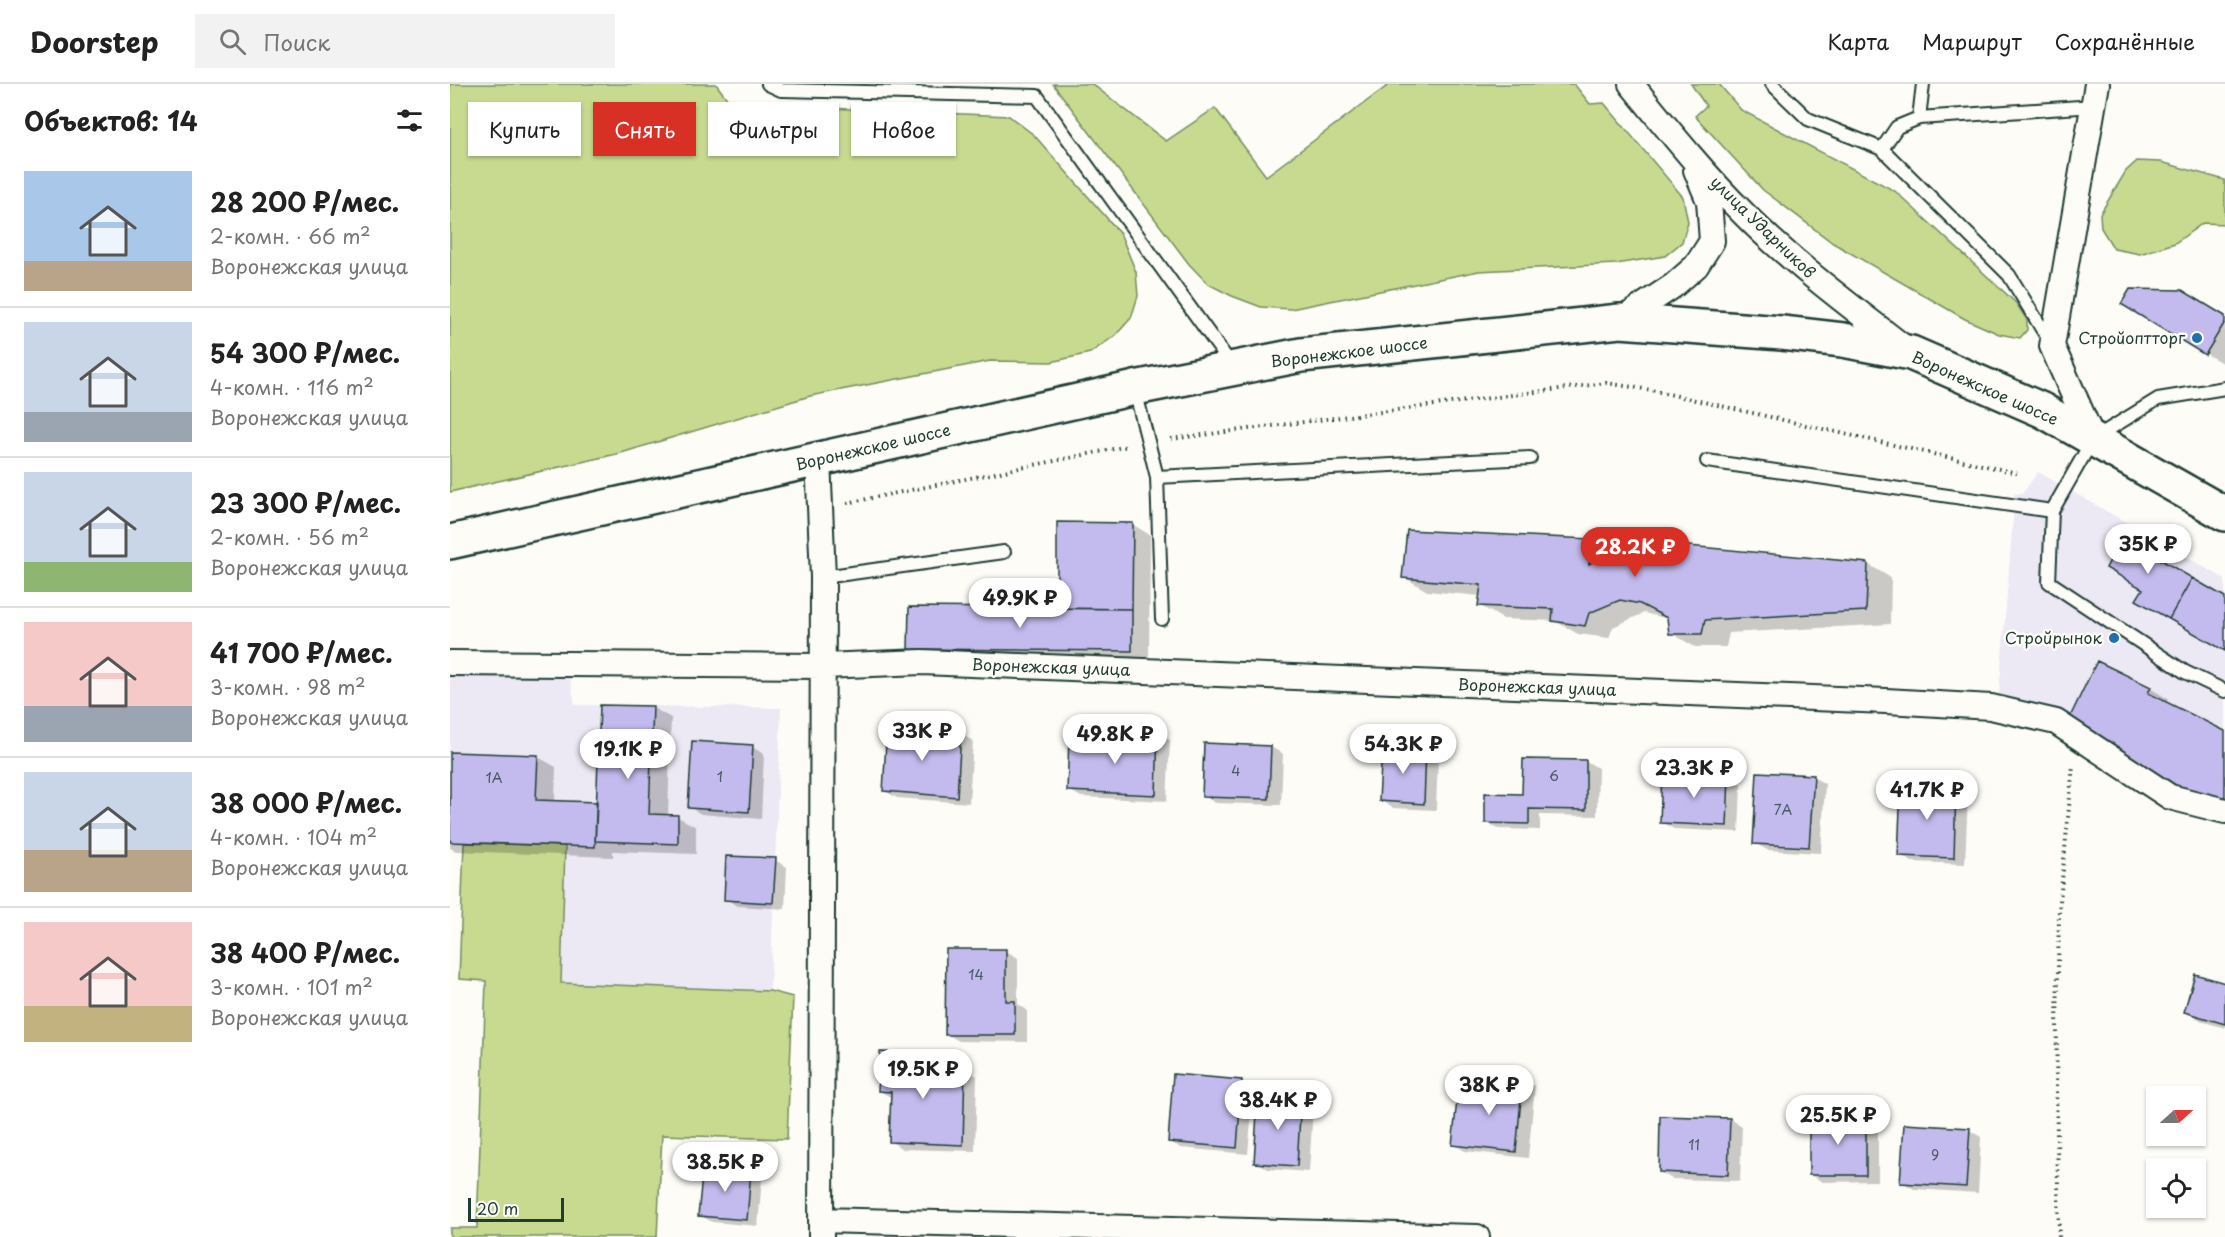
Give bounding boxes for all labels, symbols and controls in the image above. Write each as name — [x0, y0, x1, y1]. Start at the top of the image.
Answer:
search box — [195, 14, 615, 68]
text: Doorstep — [30, 20, 159, 63]
icon: search — [216, 25, 249, 58]
text: Поиск — [264, 25, 330, 58]
text: Карта — [1828, 25, 1889, 57]
text: Маршрут — [1922, 25, 2022, 57]
text: Сохранённые — [2055, 25, 2195, 57]
text: Объектов: 14 — [24, 101, 198, 140]
chip: Купить — [468, 102, 581, 156]
chip: Снять — [593, 102, 696, 156]
chip: Фильтры — [708, 102, 839, 156]
chip: Новое — [851, 102, 956, 156]
icon: filters — [393, 104, 426, 137]
street label: улица Ударников — [1706, 170, 1822, 283]
text: 28 200 ₽/мес. — [210, 182, 399, 221]
icon: home — [72, 195, 144, 267]
text: 2-комн. · 66 m² — [210, 221, 371, 251]
text: Воронежская улица — [210, 251, 408, 281]
place label: Стройоптторг — [2078, 325, 2186, 349]
street label: Воронежское шоссе — [1269, 329, 1429, 373]
marker: Стройоптторг — [2190, 331, 2204, 345]
text: 54 300 ₽/мес. — [210, 333, 400, 372]
street label: Воронежское шоссе — [1908, 344, 2063, 430]
icon: home — [72, 346, 144, 418]
text: 4-комн. · 116 m² — [210, 372, 374, 402]
text: Воронежская улица — [210, 402, 408, 432]
street label: Воронежское шоссе — [793, 417, 953, 476]
text: 23 300 ₽/мес. — [210, 483, 401, 522]
icon: home — [72, 496, 144, 568]
text: 2-комн. · 56 m² — [210, 522, 369, 552]
pin: 35K ₽ — [2106, 524, 2190, 575]
pin: 28.2K ₽ — [1580, 527, 1690, 578]
text: 35K ₽ — [2119, 528, 2177, 558]
text: 28.2K ₽ — [1595, 531, 1675, 561]
text: Воронежская улица — [210, 552, 408, 582]
pin: 49.9K ₽ — [965, 578, 1075, 629]
text: 49.9K ₽ — [983, 582, 1057, 612]
place label: Стройрынок — [2005, 625, 2102, 649]
marker: Стройрынок — [2107, 631, 2121, 645]
text: 41 700 ₽/мес. — [210, 633, 393, 672]
icon: home — [72, 646, 144, 718]
street label: Воронежская улица — [971, 651, 1131, 681]
street label: Воронежская улица — [1457, 671, 1617, 701]
text: 3-комн. · 98 m² — [210, 672, 366, 702]
text: Воронежская улица — [210, 702, 408, 732]
pin: 33K ₽ — [880, 711, 964, 762]
pin: 49.8K ₽ — [1060, 714, 1170, 765]
text: 33K ₽ — [892, 715, 952, 745]
text: 49.8K ₽ — [1077, 718, 1153, 748]
pin: 54.3K ₽ — [1348, 724, 1458, 775]
text: 54.3K ₽ — [1363, 728, 1443, 758]
pin: 19.1K ₽ — [573, 729, 683, 780]
text: 19.1K ₽ — [594, 733, 662, 763]
pin: 23.3K ₽ — [1639, 748, 1749, 799]
text: 23.3K ₽ — [1655, 752, 1733, 782]
house number: 4 — [1231, 760, 1241, 781]
house number: 6 — [1549, 765, 1559, 786]
house number: 1 — [717, 766, 723, 787]
house number: 1А — [485, 767, 503, 788]
pin: 41.7K ₽ — [1872, 770, 1982, 821]
text: 41.7K ₽ — [1890, 774, 1964, 804]
text: 38 000 ₽/мес. — [210, 783, 402, 822]
icon: home — [72, 796, 144, 868]
house number: 7А — [1774, 799, 1793, 820]
text: 4-комн. · 104 m² — [210, 822, 377, 852]
text: Воронежская улица — [210, 852, 408, 882]
text: 38 400 ₽/мес. — [210, 933, 400, 972]
icon: home — [72, 946, 144, 1018]
house number: 14 — [968, 964, 984, 985]
text: 3-комн. · 101 m² — [210, 972, 373, 1002]
text: Воронежская улица — [210, 1002, 408, 1032]
pin: 19.5K ₽ — [868, 1049, 978, 1100]
text: 19.5K ₽ — [887, 1053, 959, 1083]
pin: 38K ₽ — [1447, 1065, 1531, 1116]
text: 38K ₽ — [1459, 1069, 1519, 1099]
pin: 38.4K ₽ — [1223, 1080, 1333, 1131]
text: 38.4K ₽ — [1239, 1084, 1317, 1114]
north arrow — [2146, 1086, 2206, 1146]
map controls — [2146, 1086, 2206, 1218]
pin: 25.5K ₽ — [1783, 1095, 1893, 1146]
text: 25.5K ₽ — [1800, 1099, 1876, 1129]
house number: 11 — [1688, 1134, 1700, 1155]
pin: 38.5K ₽ — [670, 1142, 780, 1193]
house number: 9 — [1931, 1144, 1939, 1165]
text: 38.5K ₽ — [686, 1146, 764, 1176]
button: locate — [2146, 1158, 2206, 1218]
scale bar — [468, 1195, 564, 1222]
text: 20 m — [477, 1196, 518, 1220]

